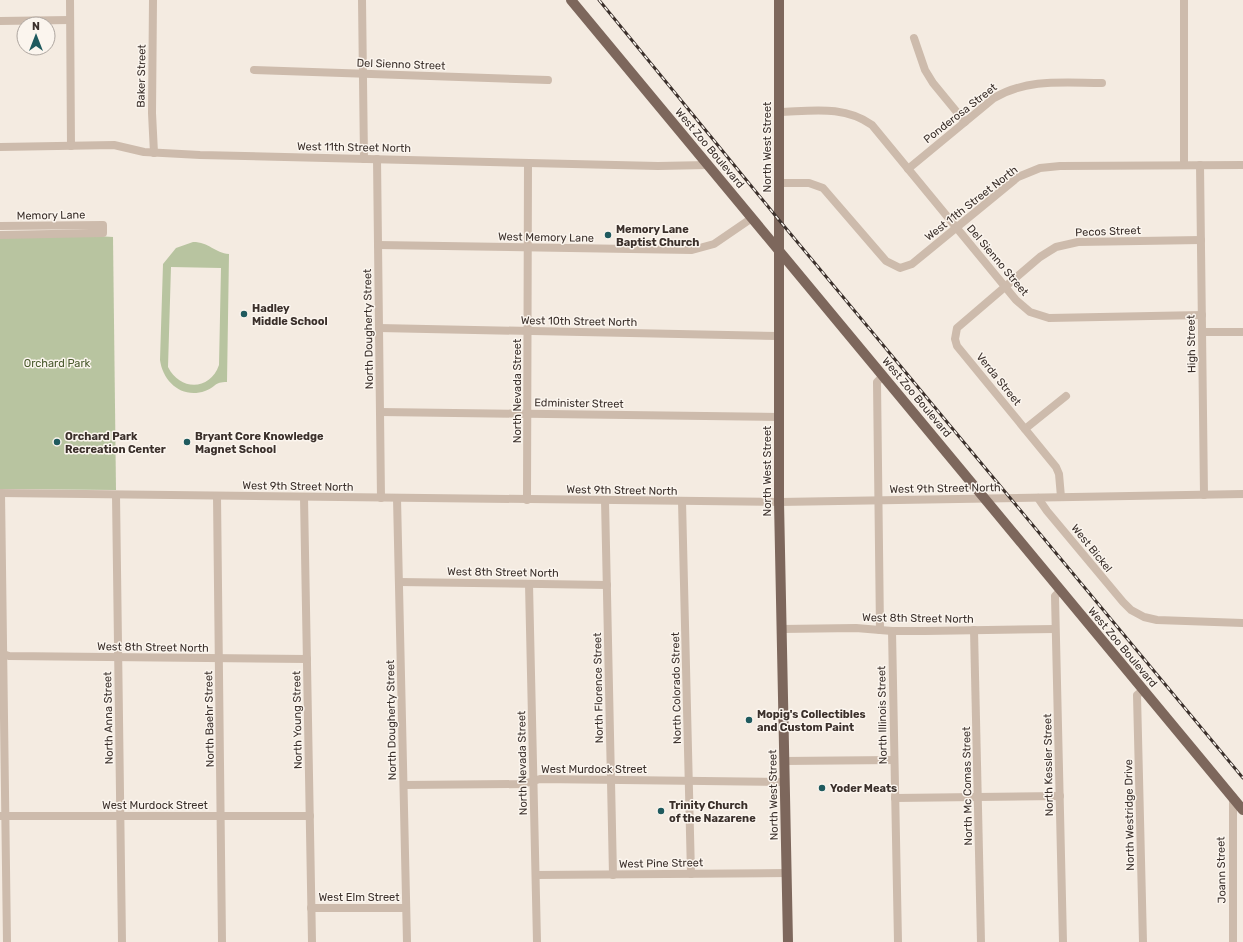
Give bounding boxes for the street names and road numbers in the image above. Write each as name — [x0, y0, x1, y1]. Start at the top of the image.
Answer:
street label: Baker Street — [134, 43, 149, 108]
street label: Del Sienno Street — [356, 56, 446, 73]
street label: Ponderosa Street — [921, 80, 1000, 146]
street label: North West Street — [761, 101, 774, 192]
street label: West Zoo Boulevard — [672, 106, 747, 191]
street label: West 11th Street North — [297, 140, 411, 155]
street label: West 11th Street North — [922, 163, 1020, 244]
street label: Memory Lane — [17, 208, 85, 223]
street label: Del Sienno Street — [964, 222, 1032, 299]
street label: Pecos Street — [1075, 224, 1142, 239]
street label: West Memory Lane — [498, 230, 594, 245]
street label: North Dougherty Street — [361, 268, 376, 389]
street label: West 10th Street North — [521, 314, 637, 329]
street label: High Street — [1184, 314, 1199, 373]
street label: North Nevada Street — [511, 338, 524, 443]
street label: Verda Street — [973, 350, 1024, 409]
street label: West Zoo Boulevard — [879, 355, 954, 440]
street label: Edminister Street — [534, 396, 624, 411]
street label: North West Street — [761, 425, 774, 516]
street label: West 9th Street North — [242, 479, 354, 494]
street label: West 9th Street North — [889, 481, 1001, 496]
street label: West 9th Street North — [566, 483, 678, 498]
street label: West Bickel — [1068, 522, 1115, 575]
street label: West 8th Street North — [447, 565, 559, 580]
street label: West Zoo Boulevard — [1085, 605, 1160, 690]
street label: West 8th Street North — [862, 611, 974, 626]
street label: North Colorado Street — [669, 631, 684, 744]
street label: North Florence Street — [591, 632, 606, 744]
street label: West 8th Street North — [97, 640, 209, 655]
street label: North Dougherty Street — [384, 659, 399, 780]
street label: North Illinois Street — [875, 665, 890, 764]
street label: North Baehr Street — [202, 670, 217, 767]
street label: North Young Street — [290, 670, 305, 769]
street label: North Anna Street — [101, 671, 116, 765]
street label: North Nevada Street — [515, 710, 530, 815]
street label: North Kessler Street — [1041, 713, 1056, 816]
street label: North Mc Comas Street — [960, 726, 975, 846]
street label: North West Street — [766, 749, 781, 840]
street label: North Westridge Drive — [1122, 759, 1137, 871]
street label: West Murdock Street — [541, 763, 648, 776]
street label: West Murdock Street — [102, 799, 209, 812]
street label: Joann Street — [1214, 836, 1229, 904]
street label: West Pine Street — [619, 856, 704, 871]
street label: West Elm Street — [319, 891, 400, 904]

